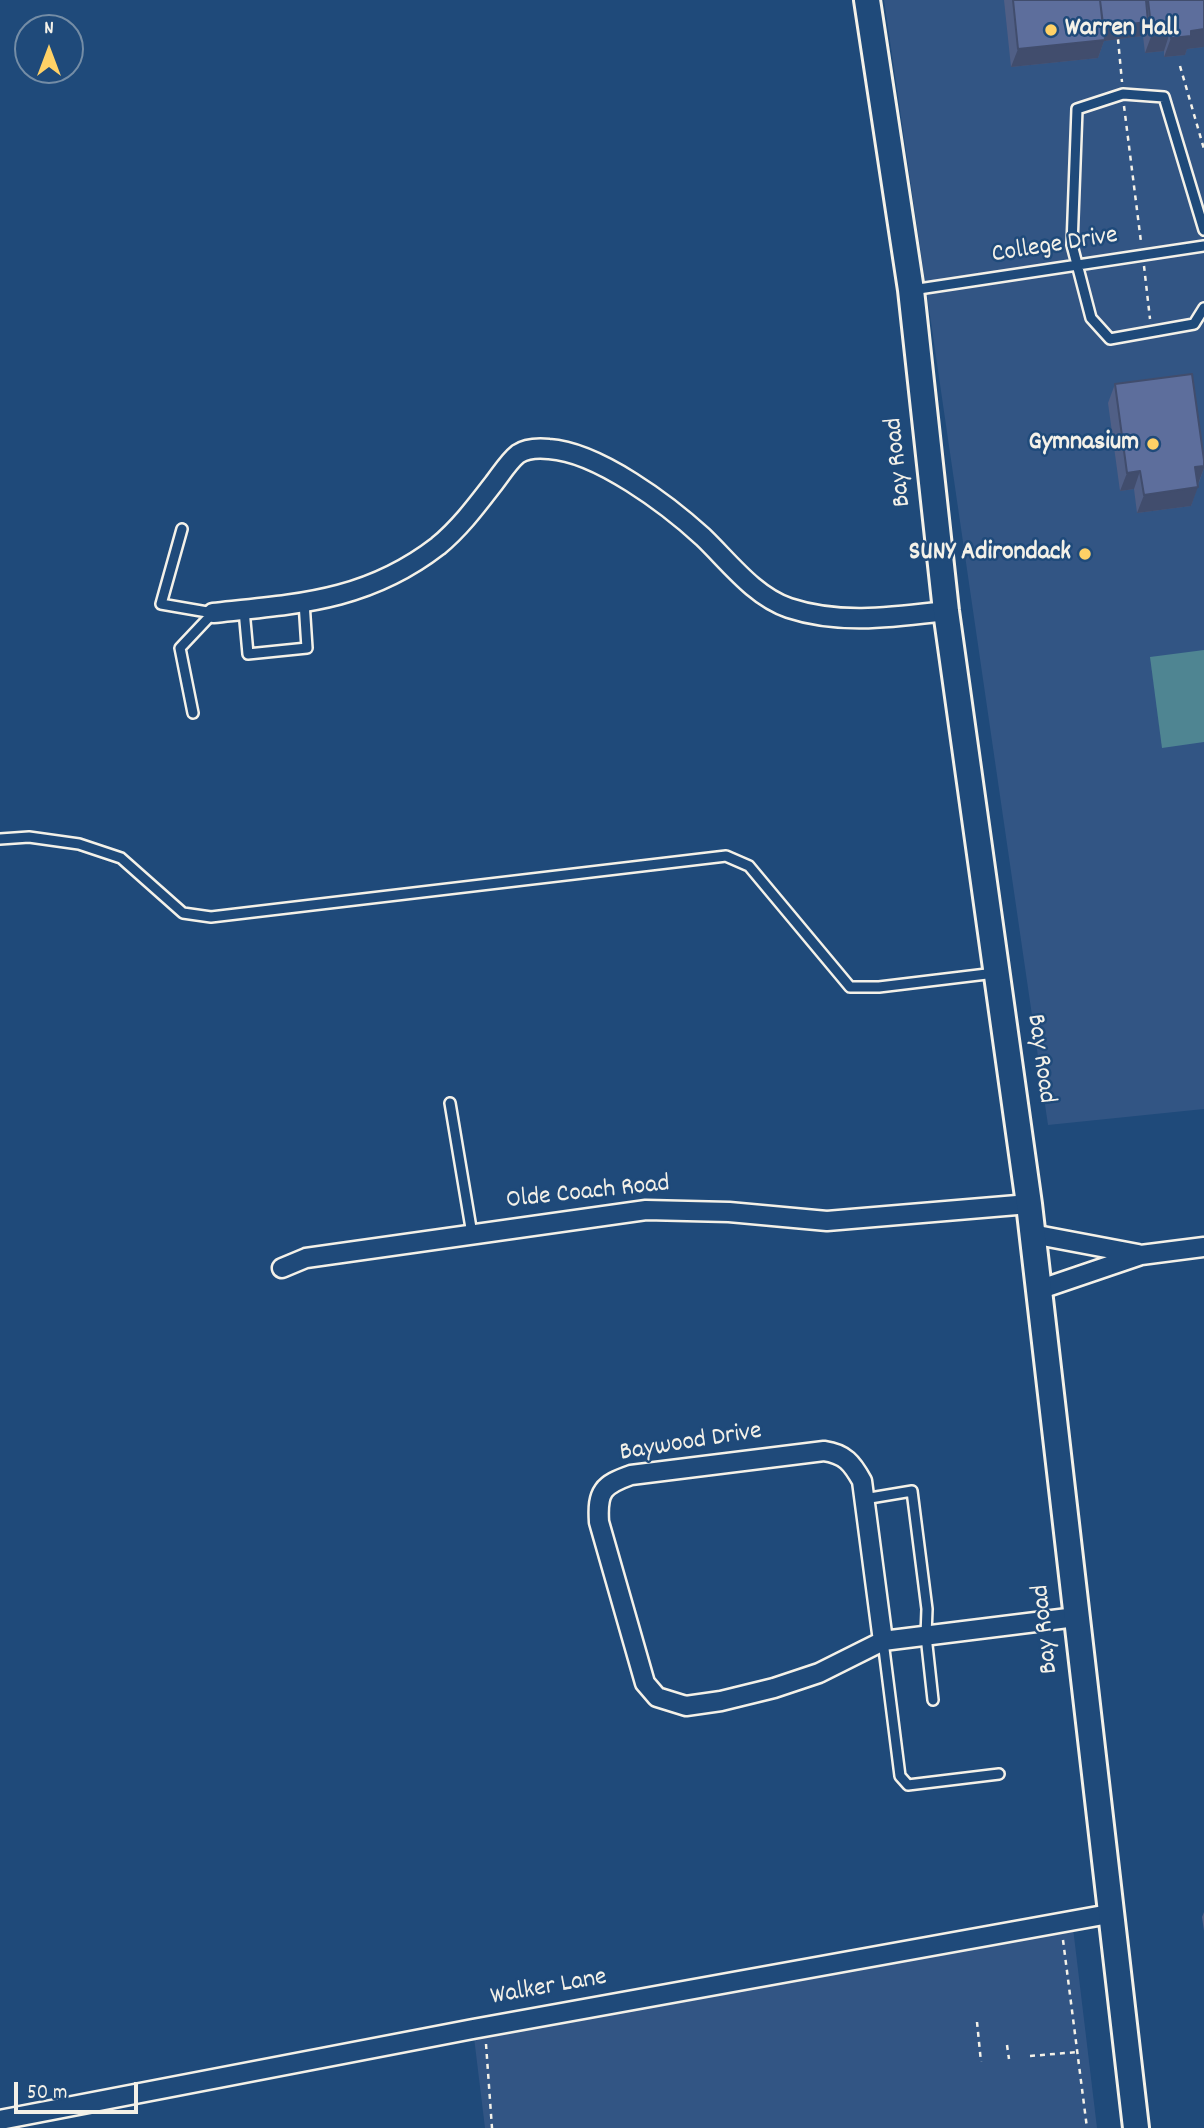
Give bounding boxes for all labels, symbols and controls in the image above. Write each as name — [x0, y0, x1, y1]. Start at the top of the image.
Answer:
north arrow — [14, 14, 84, 84]
place label: Warren Hall — [1065, 14, 1179, 46]
text: N — [44, 16, 54, 43]
marker: Warren Hall — [1043, 22, 1059, 38]
street label: College Drive — [990, 222, 1120, 272]
street label: Bay Road — [880, 416, 920, 508]
place label: Gymnasium — [1029, 428, 1139, 460]
marker: Gymnasium — [1145, 436, 1161, 452]
place label: SUNY Adirondack — [909, 538, 1071, 570]
marker: SUNY Adirondack — [1077, 546, 1093, 562]
street label: Bay Road — [1017, 1012, 1061, 1106]
street label: Olde Coach Road — [505, 1170, 671, 1218]
street label: Baywood Drive — [618, 1417, 764, 1471]
street label: Bay Road — [1027, 1583, 1067, 1675]
street label: Walker Lane — [489, 1963, 609, 2015]
scale bar — [18, 2068, 142, 2112]
text: 50 m — [27, 2079, 67, 2109]

